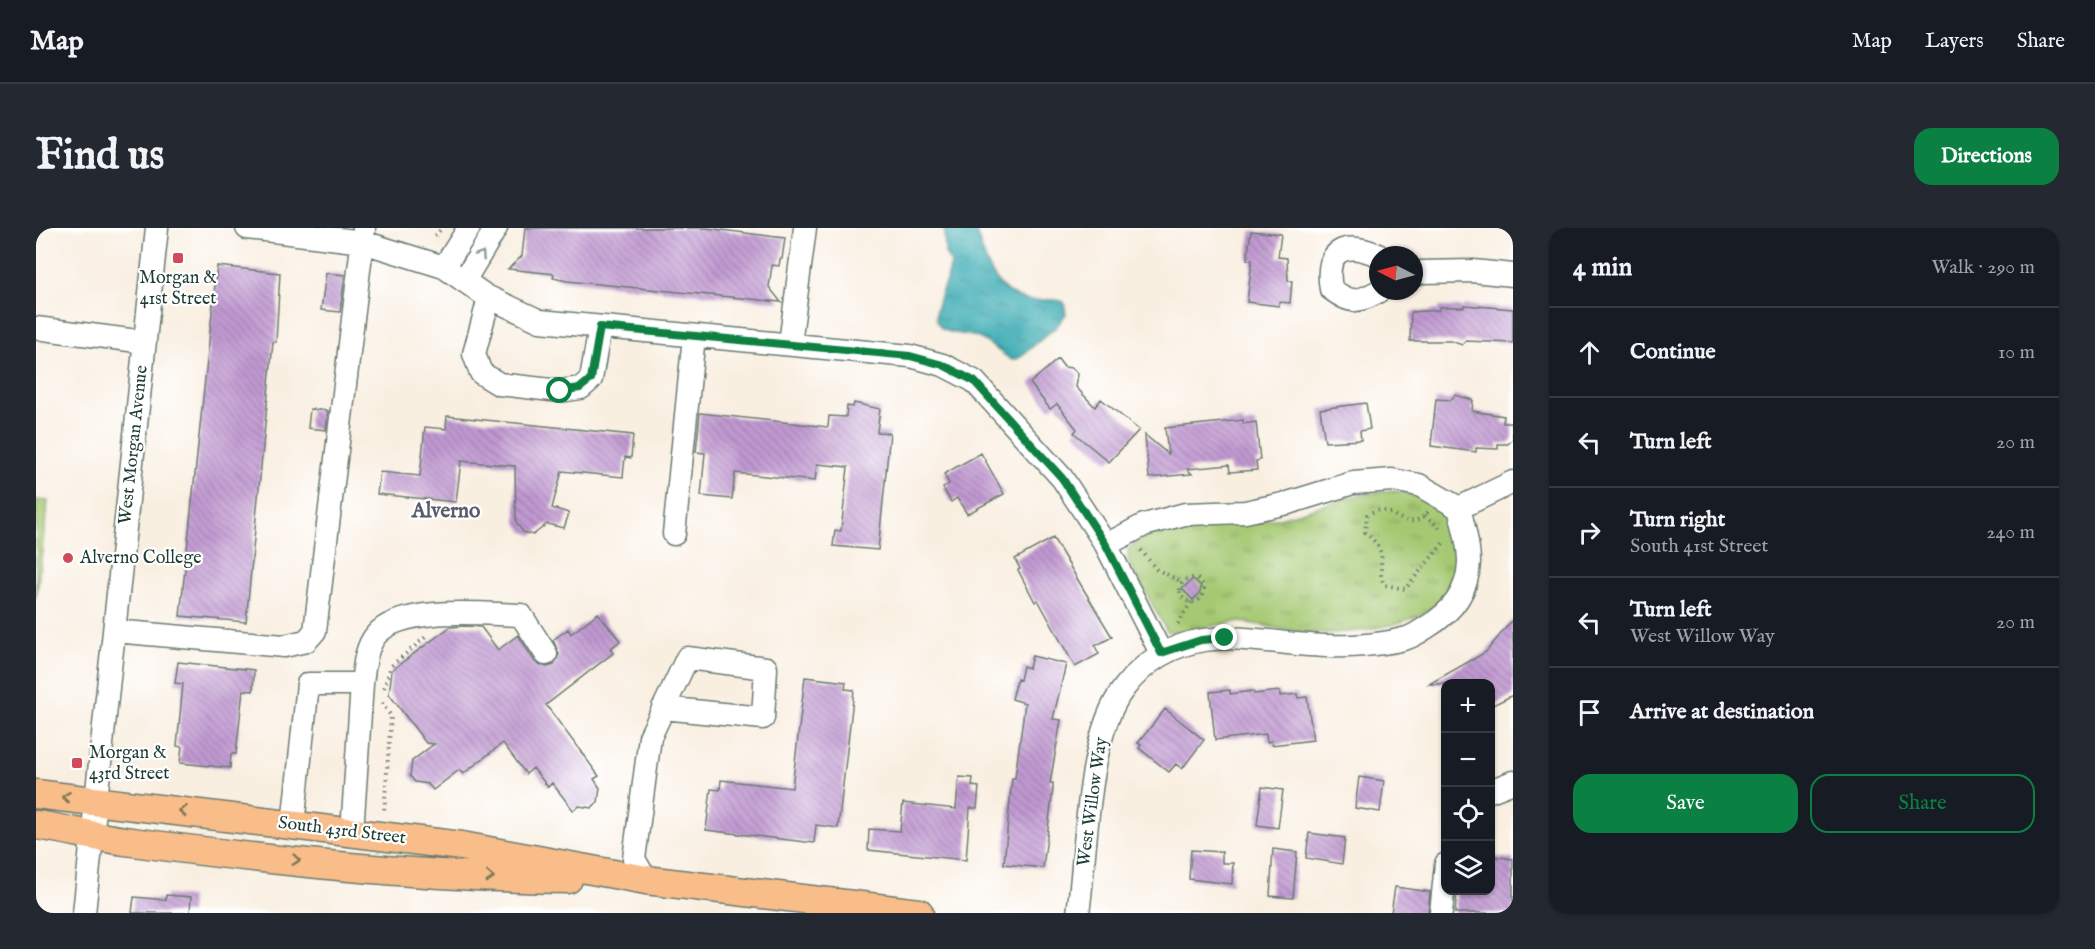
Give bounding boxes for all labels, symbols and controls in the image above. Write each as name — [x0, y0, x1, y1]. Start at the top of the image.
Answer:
text: Map — [30, 24, 84, 59]
text: Map — [1852, 28, 1892, 55]
text: Layers — [1925, 28, 1984, 55]
text: Share — [2017, 28, 2065, 55]
button: Directions — [1914, 128, 2059, 185]
text: Find us — [36, 130, 164, 183]
north arrow — [1369, 246, 1423, 300]
marker: Morgan & 41st Street — [171, 251, 185, 265]
one-way arrow — [474, 251, 485, 262]
text: 4 min — [1573, 251, 1632, 284]
text: Walk · 290 m — [1931, 255, 2035, 280]
place label: Morgan & 41st Street — [139, 267, 217, 311]
icon: ahead — [1573, 336, 1606, 369]
text: Continue — [1630, 338, 1716, 366]
text: 10 m — [1998, 340, 2035, 365]
street label: West Morgan Avenue — [114, 364, 154, 526]
route start — [546, 377, 572, 403]
icon: left — [1573, 426, 1606, 459]
text: Turn left — [1630, 428, 1712, 456]
text: 20 m — [1996, 430, 2035, 455]
district label: Alverno — [411, 498, 481, 525]
text: Turn right — [1630, 506, 1725, 534]
icon: right — [1573, 516, 1606, 549]
text: 240 m — [1986, 520, 2035, 545]
text: South 41st Street — [1630, 534, 1768, 559]
place label: Alverno College — [79, 547, 201, 570]
marker: Alverno College — [61, 551, 75, 565]
text: Turn left — [1630, 596, 1712, 624]
icon: left — [1573, 606, 1606, 639]
text: 20 m — [1996, 610, 2035, 635]
route end — [1211, 624, 1237, 650]
text: West Willow Way — [1630, 624, 1775, 649]
map controls — [1441, 679, 1495, 895]
button: + — [1441, 679, 1495, 733]
icon: arrive — [1573, 696, 1606, 729]
text: Arrive at destination — [1630, 698, 1814, 726]
button: − — [1441, 733, 1495, 787]
street label: West Willow Way — [1073, 736, 1113, 868]
place label: Morgan & 43rd Street — [89, 742, 169, 786]
marker: Morgan & 43rd Street — [70, 756, 84, 770]
button: Save — [1573, 774, 1798, 833]
button: Share — [1810, 774, 2035, 833]
button: locate — [1441, 787, 1495, 841]
one-way arrow — [62, 791, 71, 804]
one-way arrow — [178, 805, 188, 818]
street label: South 43rd Street — [277, 812, 407, 850]
button: layers — [1441, 841, 1495, 895]
one-way arrow — [291, 853, 300, 866]
one-way arrow — [485, 871, 494, 884]

